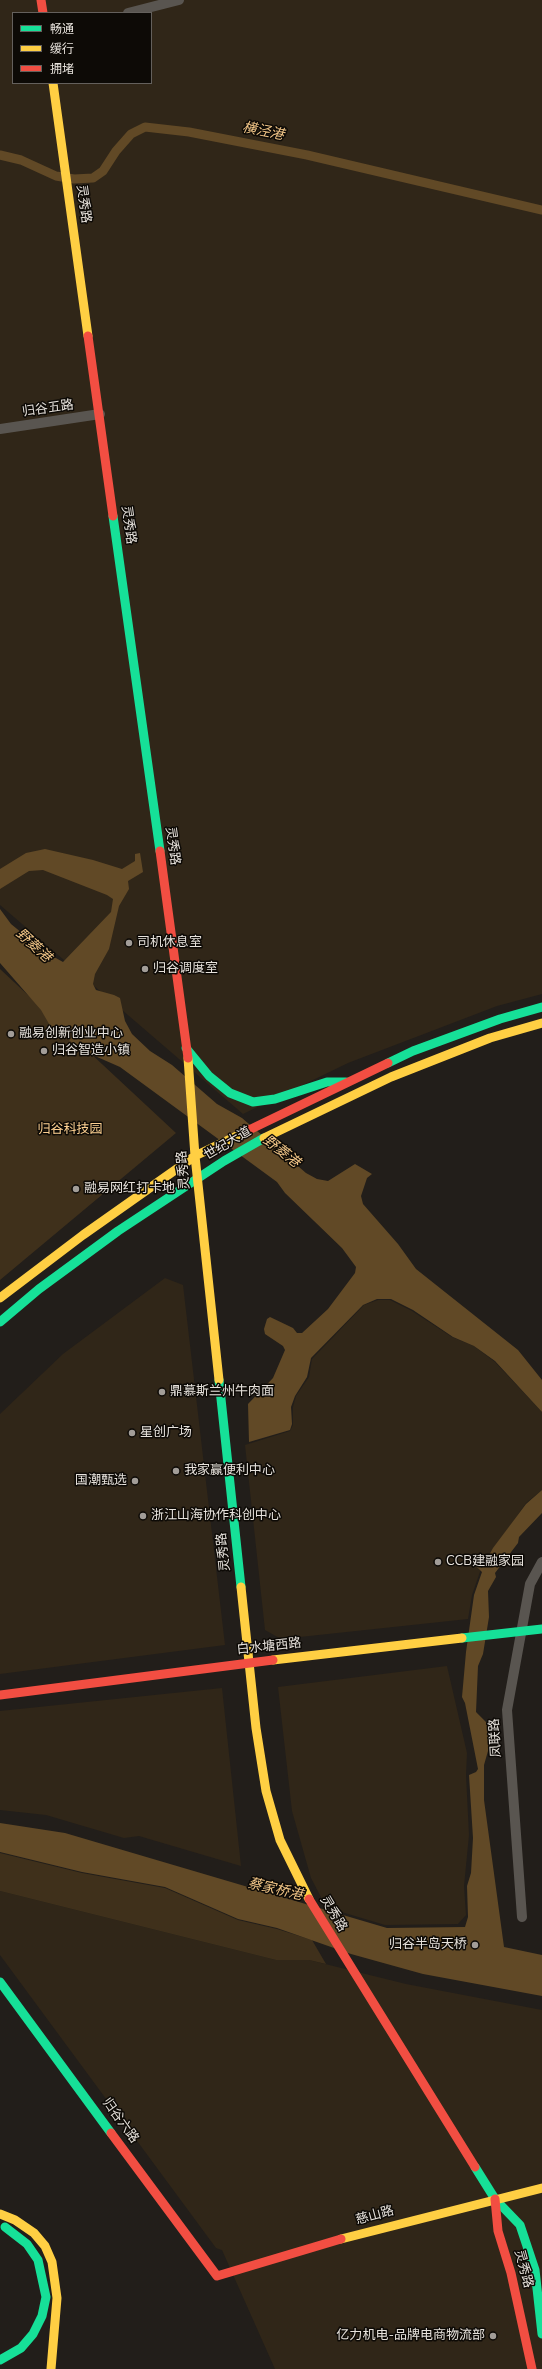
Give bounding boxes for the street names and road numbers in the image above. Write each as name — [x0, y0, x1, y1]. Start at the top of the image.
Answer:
street label: 灵秀路 — [73, 184, 93, 224]
street label: 归谷五路 — [21, 398, 75, 420]
street label: 灵秀路 — [118, 505, 138, 545]
street label: 灵秀路 — [162, 826, 182, 866]
street label: 世纪大道 — [202, 1124, 254, 1164]
street label: 灵秀路 — [175, 1150, 193, 1190]
street label: 灵秀路 — [214, 1532, 234, 1572]
street label: 白水塘西路 — [236, 1636, 302, 1658]
street label: 凤联路 — [487, 1718, 505, 1758]
street label: 灵秀路 — [316, 1893, 350, 1935]
street label: 归谷六路 — [98, 2095, 142, 2147]
street label: 慈山路 — [354, 2203, 396, 2229]
street label: 灵秀路 — [510, 2248, 536, 2290]

